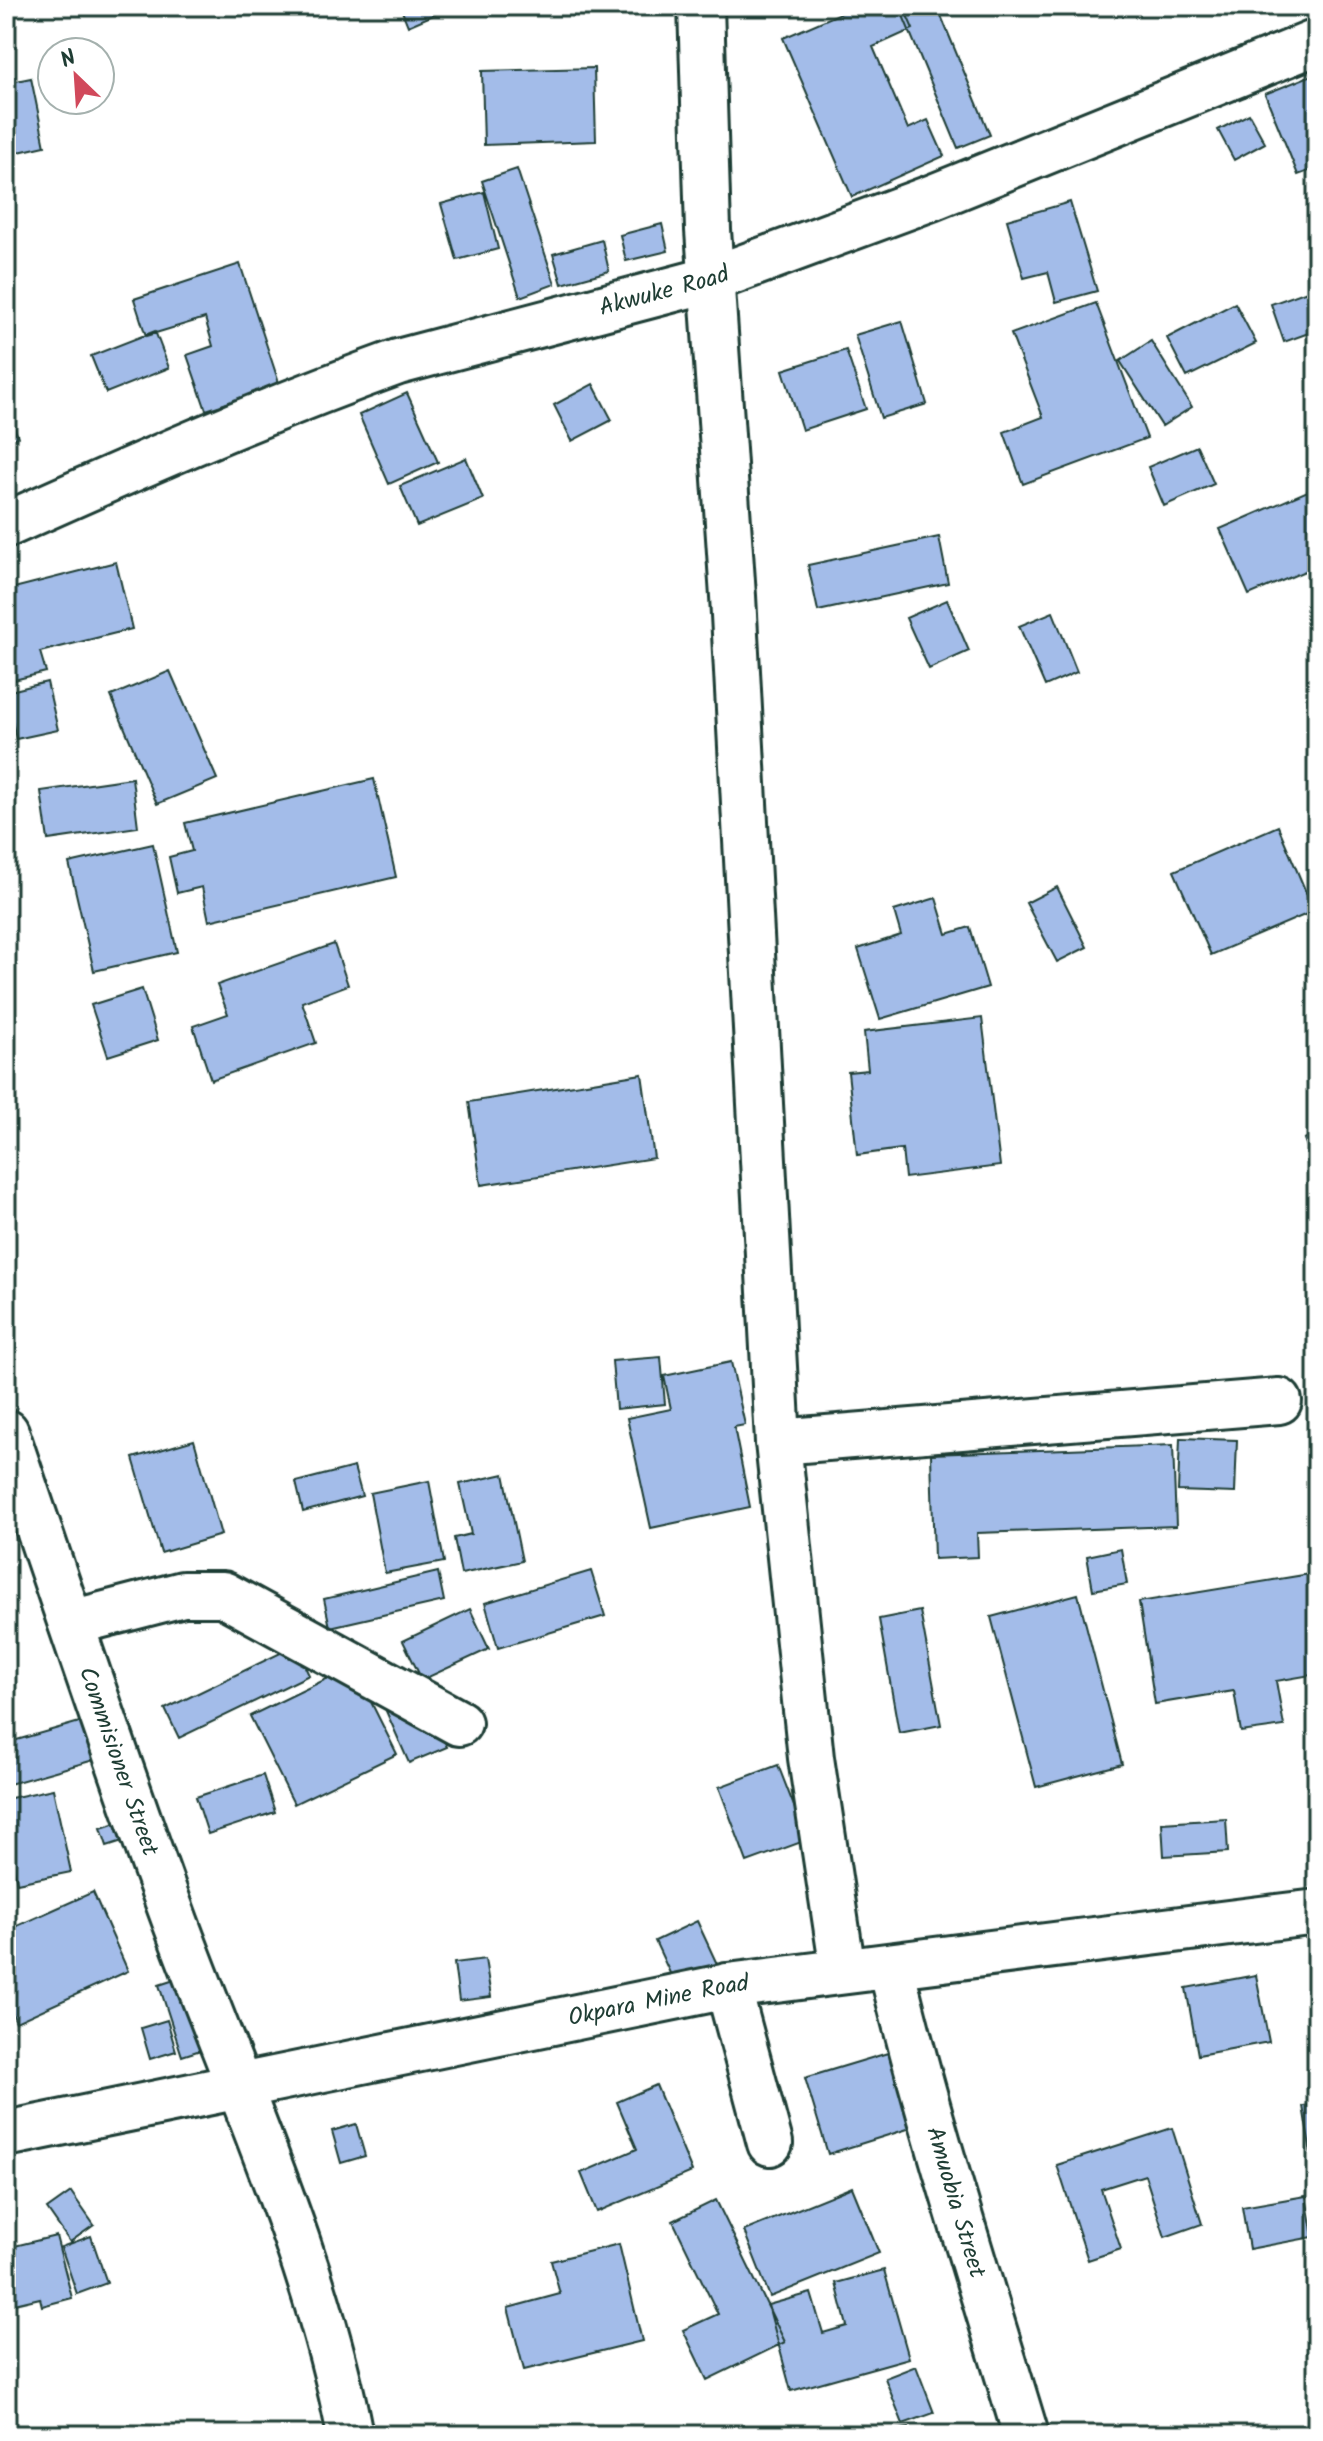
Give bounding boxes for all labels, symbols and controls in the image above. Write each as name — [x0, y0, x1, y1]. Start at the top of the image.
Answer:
north arrow — [36, 36, 116, 116]
text: N — [55, 41, 82, 79]
street label: Akwuke Road — [595, 254, 736, 328]
street label: Commisioner Street — [67, 1661, 170, 1862]
street label: Okpara Mine Road — [565, 1964, 752, 2038]
street label: Amuobia Street — [915, 2122, 997, 2283]

